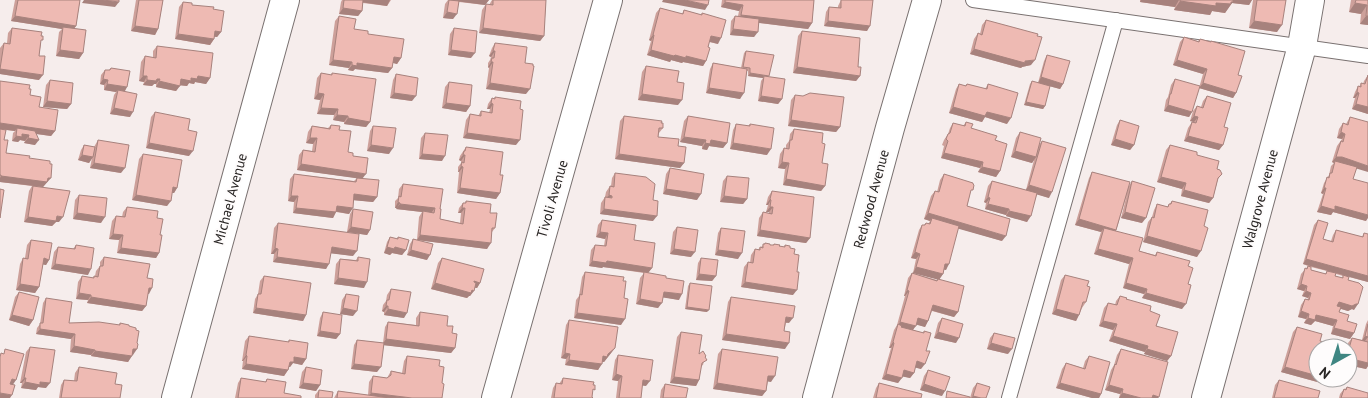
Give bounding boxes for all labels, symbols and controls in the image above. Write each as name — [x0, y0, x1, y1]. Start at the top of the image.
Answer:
street label: Redwood Avenue — [849, 147, 893, 251]
street label: Walgrove Avenue — [1238, 147, 1282, 251]
street label: Michael Avenue — [209, 151, 251, 247]
street label: Tivoli Avenue — [532, 158, 572, 240]
north arrow — [1308, 338, 1358, 388]
text: N — [1316, 363, 1334, 383]

